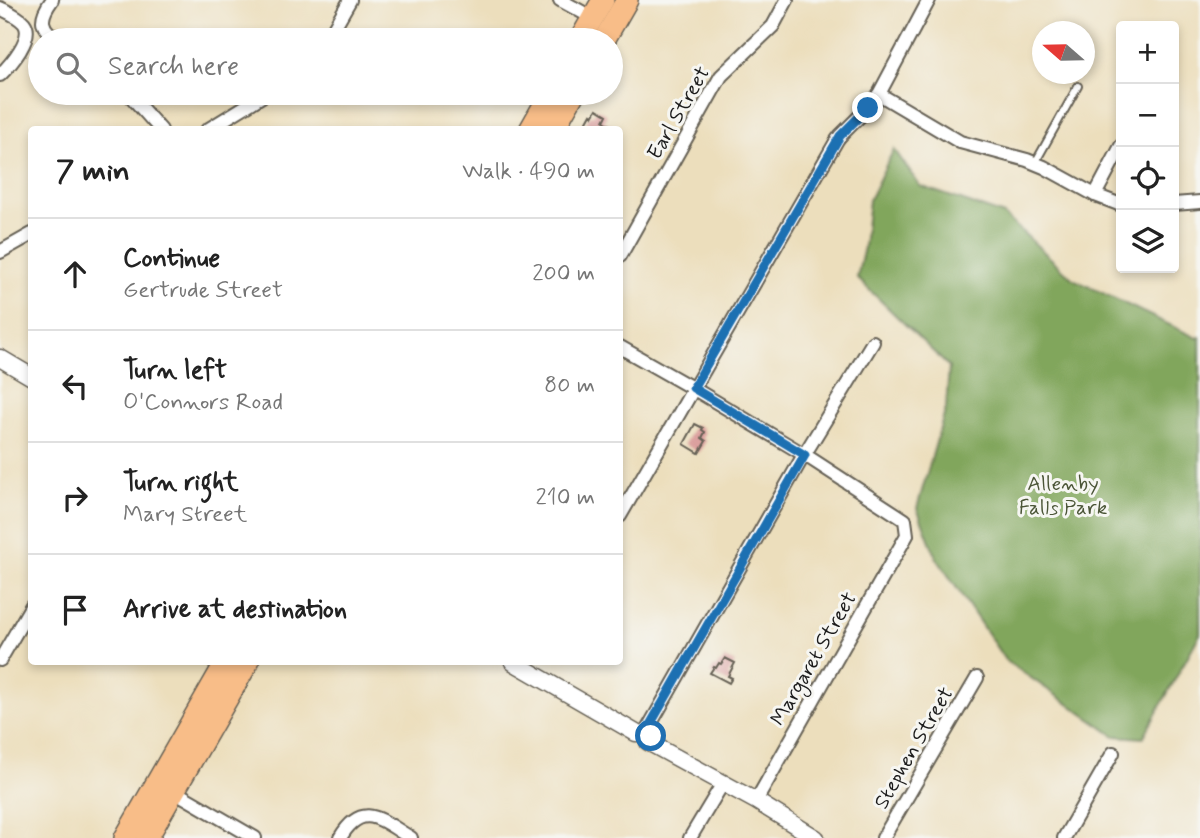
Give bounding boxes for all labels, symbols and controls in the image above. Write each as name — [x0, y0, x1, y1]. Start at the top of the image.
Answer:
north arrow — [1032, 21, 1095, 84]
map controls — [1116, 21, 1179, 273]
button: + — [1116, 21, 1179, 84]
search box — [28, 28, 623, 105]
icon: search — [52, 48, 90, 86]
text: Search here — [108, 50, 239, 84]
street label: Earl Street — [641, 61, 717, 165]
button: − — [1116, 84, 1179, 147]
route end — [852, 92, 883, 123]
button: locate — [1116, 147, 1179, 210]
text: 7 min — [56, 152, 130, 191]
text: Walk · 490 m — [462, 157, 595, 187]
button: layers — [1116, 210, 1179, 273]
text: Continue — [123, 242, 220, 276]
icon: ahead — [56, 255, 94, 293]
text: 200 m — [532, 259, 595, 289]
text: Gertrude Street — [123, 276, 283, 306]
text: Turn left — [123, 354, 227, 388]
icon: left — [56, 367, 94, 405]
text: 80 m — [544, 371, 595, 401]
text: O'Connors Road — [123, 388, 283, 418]
text: Turn right — [123, 466, 239, 500]
park label: Allenby Falls Park — [1019, 470, 1108, 522]
icon: right — [56, 479, 94, 517]
text: 210 m — [535, 483, 595, 513]
text: Mary Street — [123, 500, 247, 530]
street label: Margaret Street — [764, 587, 865, 732]
icon: arrive — [56, 591, 94, 629]
text: Arrive at destination — [123, 593, 347, 627]
street label: Stephen Street — [868, 682, 960, 814]
route start — [635, 720, 666, 751]

